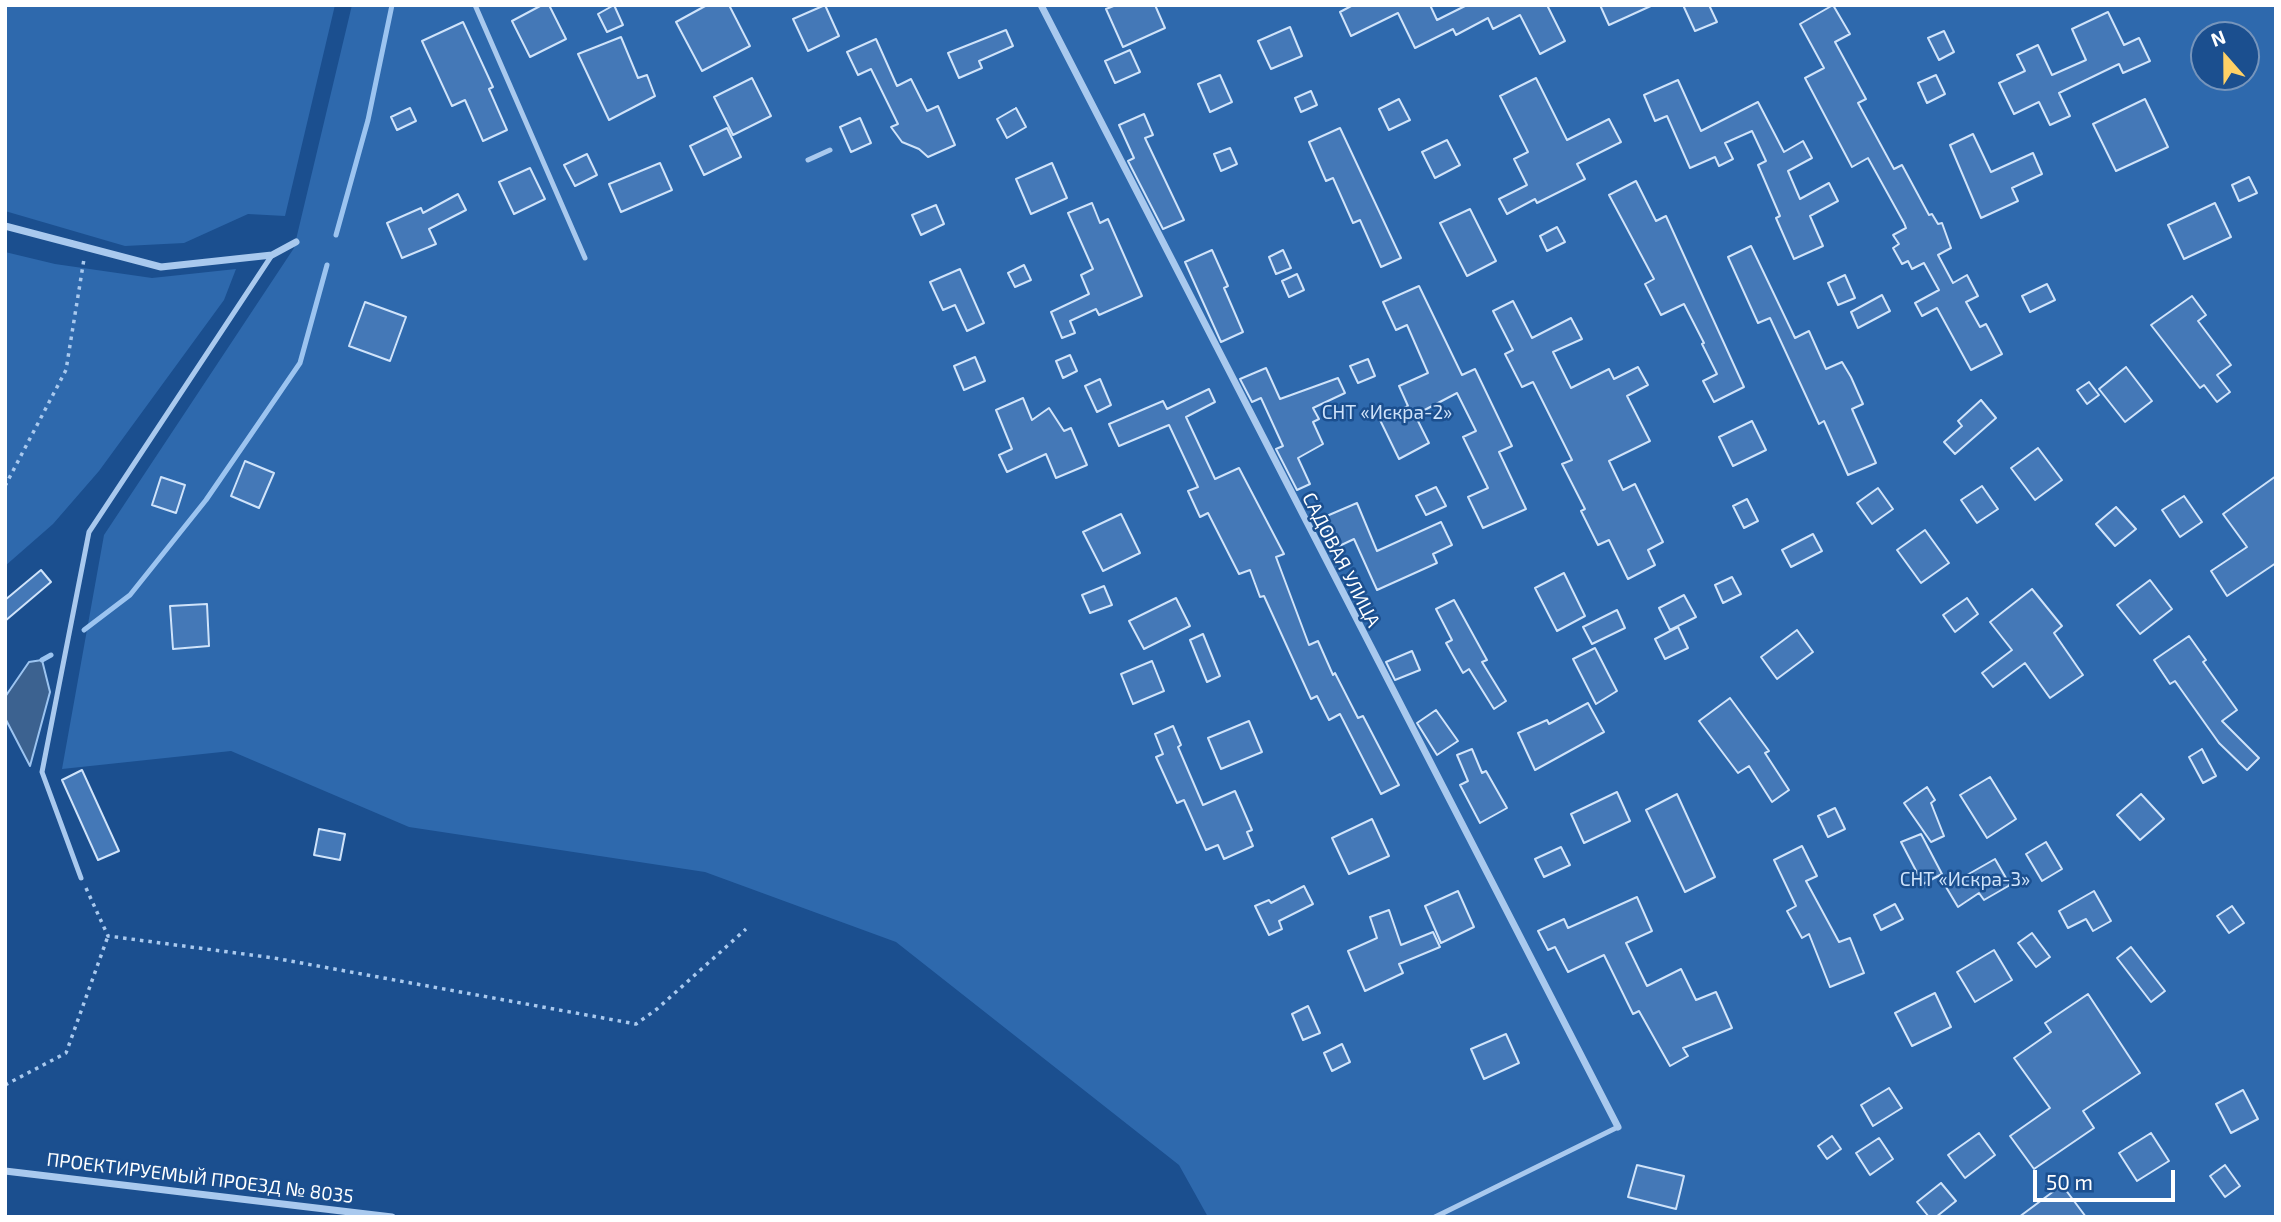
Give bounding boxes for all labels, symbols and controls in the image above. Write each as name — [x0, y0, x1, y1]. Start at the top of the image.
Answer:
north arrow — [2190, 21, 2260, 91]
text: N — [2207, 25, 2229, 51]
park label: СНТ «Искра-2» — [1322, 402, 1452, 424]
street label: САДОВАЯ УЛИЦА — [1297, 489, 1385, 631]
park label: СНТ «Искра-3» — [1900, 869, 2030, 891]
street label: ПРОЕКТИРУЕМЫЙ ПРОЕЗД № 8035 — [45, 1148, 355, 1208]
scale bar — [2036, 1156, 2178, 1200]
text: 50 m — [2046, 1169, 2093, 1194]

